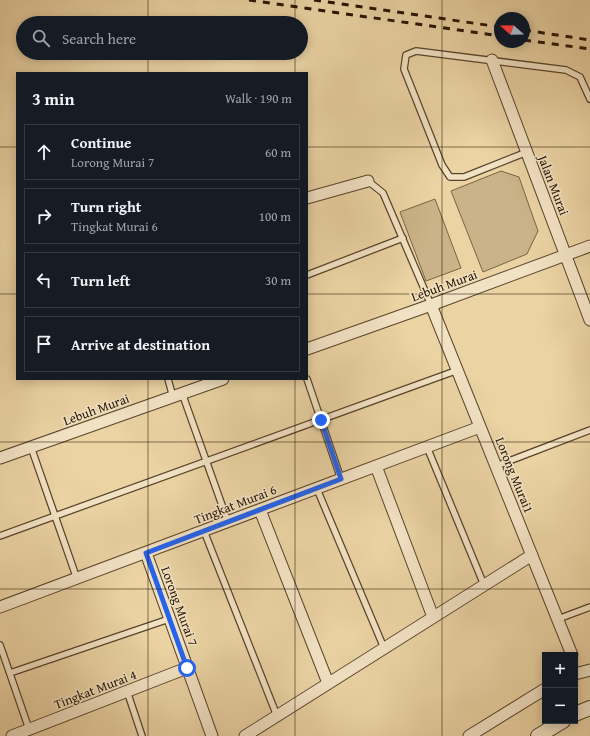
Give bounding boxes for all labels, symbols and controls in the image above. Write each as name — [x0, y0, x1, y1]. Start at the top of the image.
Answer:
north arrow — [494, 12, 530, 48]
search box — [16, 16, 308, 60]
icon: search — [30, 27, 52, 49]
text: Search here — [62, 28, 136, 49]
text: 3 min — [32, 86, 74, 111]
text: Walk · 190 m — [225, 89, 292, 108]
text: Continue — [71, 132, 132, 153]
icon: ahead — [33, 141, 55, 163]
text: 60 m — [265, 143, 291, 162]
street label: Jalan Murai — [533, 151, 574, 218]
text: Lorong Murai 7 — [71, 153, 154, 172]
text: Turn right — [71, 196, 142, 217]
icon: right — [33, 205, 55, 227]
text: 100 m — [259, 207, 291, 226]
text: Tingkat Murai 6 — [71, 217, 158, 236]
street label: Lebuh Murai — [408, 265, 480, 306]
icon: left — [33, 269, 55, 291]
text: Turn left — [71, 270, 130, 291]
text: 30 m — [265, 271, 291, 290]
icon: arrive — [33, 333, 55, 355]
text: Arrive at destination — [71, 334, 210, 355]
street label: Lebuh Murai — [60, 389, 132, 430]
route end — [312, 411, 330, 429]
street label: Lorong Murai1 — [491, 434, 538, 516]
street label: Tingkat Murai 6 — [191, 480, 279, 529]
street label: Lorong Murai 7 — [156, 564, 203, 649]
map controls — [542, 652, 578, 724]
button: + — [542, 652, 578, 688]
route start — [178, 659, 196, 677]
street label: Tingkat Murai 4 — [51, 665, 139, 714]
button: − — [542, 688, 578, 724]

